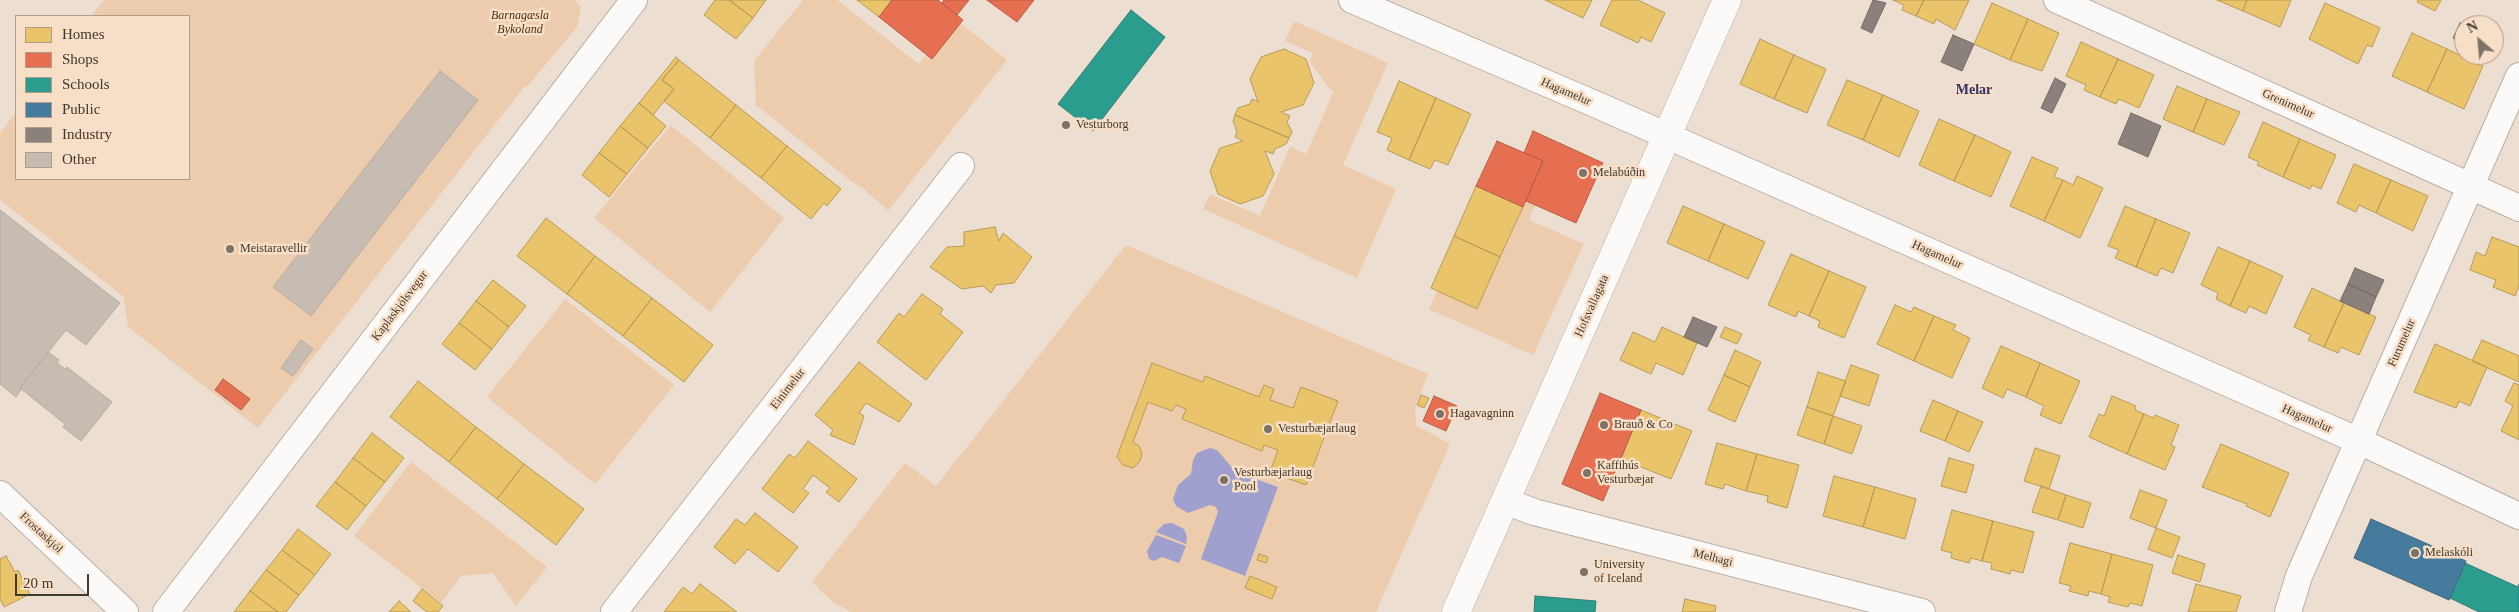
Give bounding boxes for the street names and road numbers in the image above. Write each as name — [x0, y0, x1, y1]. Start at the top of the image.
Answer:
street label: Hagamelur — [1539, 75, 1593, 109]
street label: Grenimelur — [2260, 86, 2316, 122]
street label: Hagamelur — [1910, 238, 1964, 272]
street label: Kaplaskjólsvegur — [369, 268, 431, 344]
street label: Hofsvallagata — [1572, 273, 1612, 339]
street label: Furumelur — [2385, 317, 2419, 369]
street label: Einimelur — [768, 366, 808, 412]
street label: Hagamelur — [2280, 402, 2334, 436]
street label: Frostaskjól — [17, 510, 65, 556]
street label: Melhagi — [1692, 546, 1734, 570]

